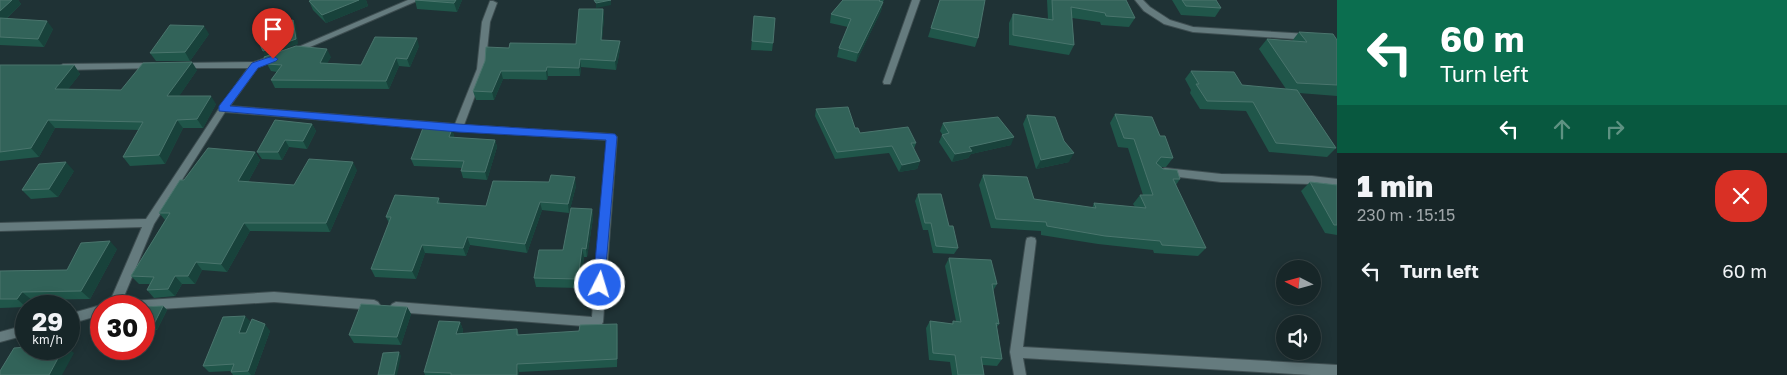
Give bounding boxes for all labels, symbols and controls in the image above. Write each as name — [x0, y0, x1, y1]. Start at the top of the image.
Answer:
pin — [252, 8, 294, 59]
icon: arrive — [259, 15, 287, 43]
text: 60 m — [1440, 18, 1524, 60]
icon: left — [1357, 20, 1422, 85]
text: Turn left — [1440, 60, 1529, 87]
icon: left — [1495, 115, 1523, 143]
icon: ahead — [1548, 115, 1576, 143]
icon: right — [1601, 115, 1629, 143]
text: 1 min — [1357, 168, 1433, 204]
button: close — [1715, 170, 1767, 222]
text: 230 m · 15:15 — [1357, 205, 1455, 225]
icon: left — [1357, 257, 1385, 285]
position arrow — [573, 258, 625, 310]
text: Turn left — [1400, 259, 1479, 282]
text: 60 m — [1722, 259, 1767, 282]
north arrow — [1276, 260, 1321, 305]
map controls — [1276, 260, 1321, 360]
speed limit sign: 30 — [90, 295, 155, 360]
text: 29 — [32, 306, 63, 337]
button: sound — [1276, 315, 1321, 360]
text: km/h — [32, 332, 63, 347]

